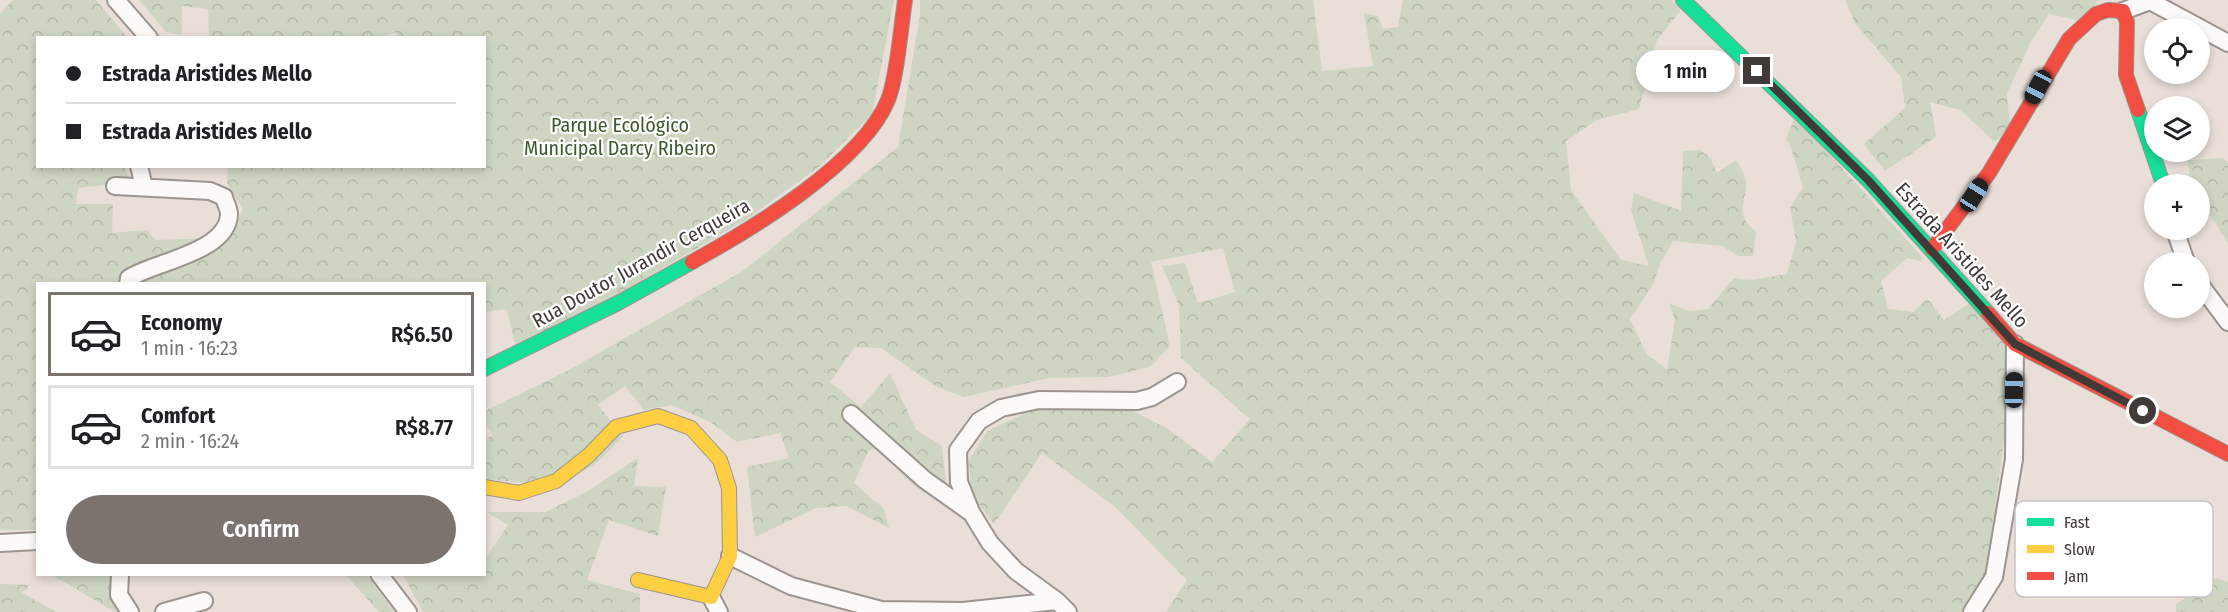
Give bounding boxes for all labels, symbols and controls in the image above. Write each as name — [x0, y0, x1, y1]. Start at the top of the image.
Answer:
map controls — [2144, 18, 2210, 318]
button: locate — [2144, 18, 2210, 84]
callout: 1 min — [1637, 50, 1736, 92]
route end — [1743, 57, 1770, 84]
text: 1 min — [1664, 59, 1707, 83]
text: Estrada Aristides Mello — [102, 60, 312, 87]
car — [2022, 67, 2054, 107]
button: layers — [2144, 96, 2210, 162]
park label: Parque Ecológico Municipal Darcy Ribeiro — [524, 113, 716, 160]
text: Estrada Aristides Mello — [102, 118, 312, 145]
button: + — [2144, 174, 2210, 240]
car — [1957, 175, 1991, 215]
street label: Estrada Aristides Mello — [1890, 177, 2034, 333]
street label: Rua Doutor Jurandir Cerqueira — [528, 193, 754, 333]
button: − — [2144, 252, 2210, 318]
icon: car — [69, 307, 123, 361]
text: Economy — [141, 309, 222, 336]
text: R$6.50 — [391, 321, 453, 348]
text: 1 min · 16:23 — [141, 336, 238, 360]
car — [2005, 372, 2023, 408]
route start — [2129, 397, 2156, 424]
icon: car — [69, 400, 123, 454]
text: Comfort — [141, 402, 215, 429]
text: R$8.77 — [395, 414, 453, 441]
text: 2 min · 16:24 — [141, 429, 239, 453]
button: Confirm — [66, 495, 456, 564]
legend — [2015, 501, 2213, 597]
text: Fast — [2064, 513, 2091, 532]
text: Slow — [2064, 540, 2095, 559]
text: Jam — [2064, 567, 2089, 586]

